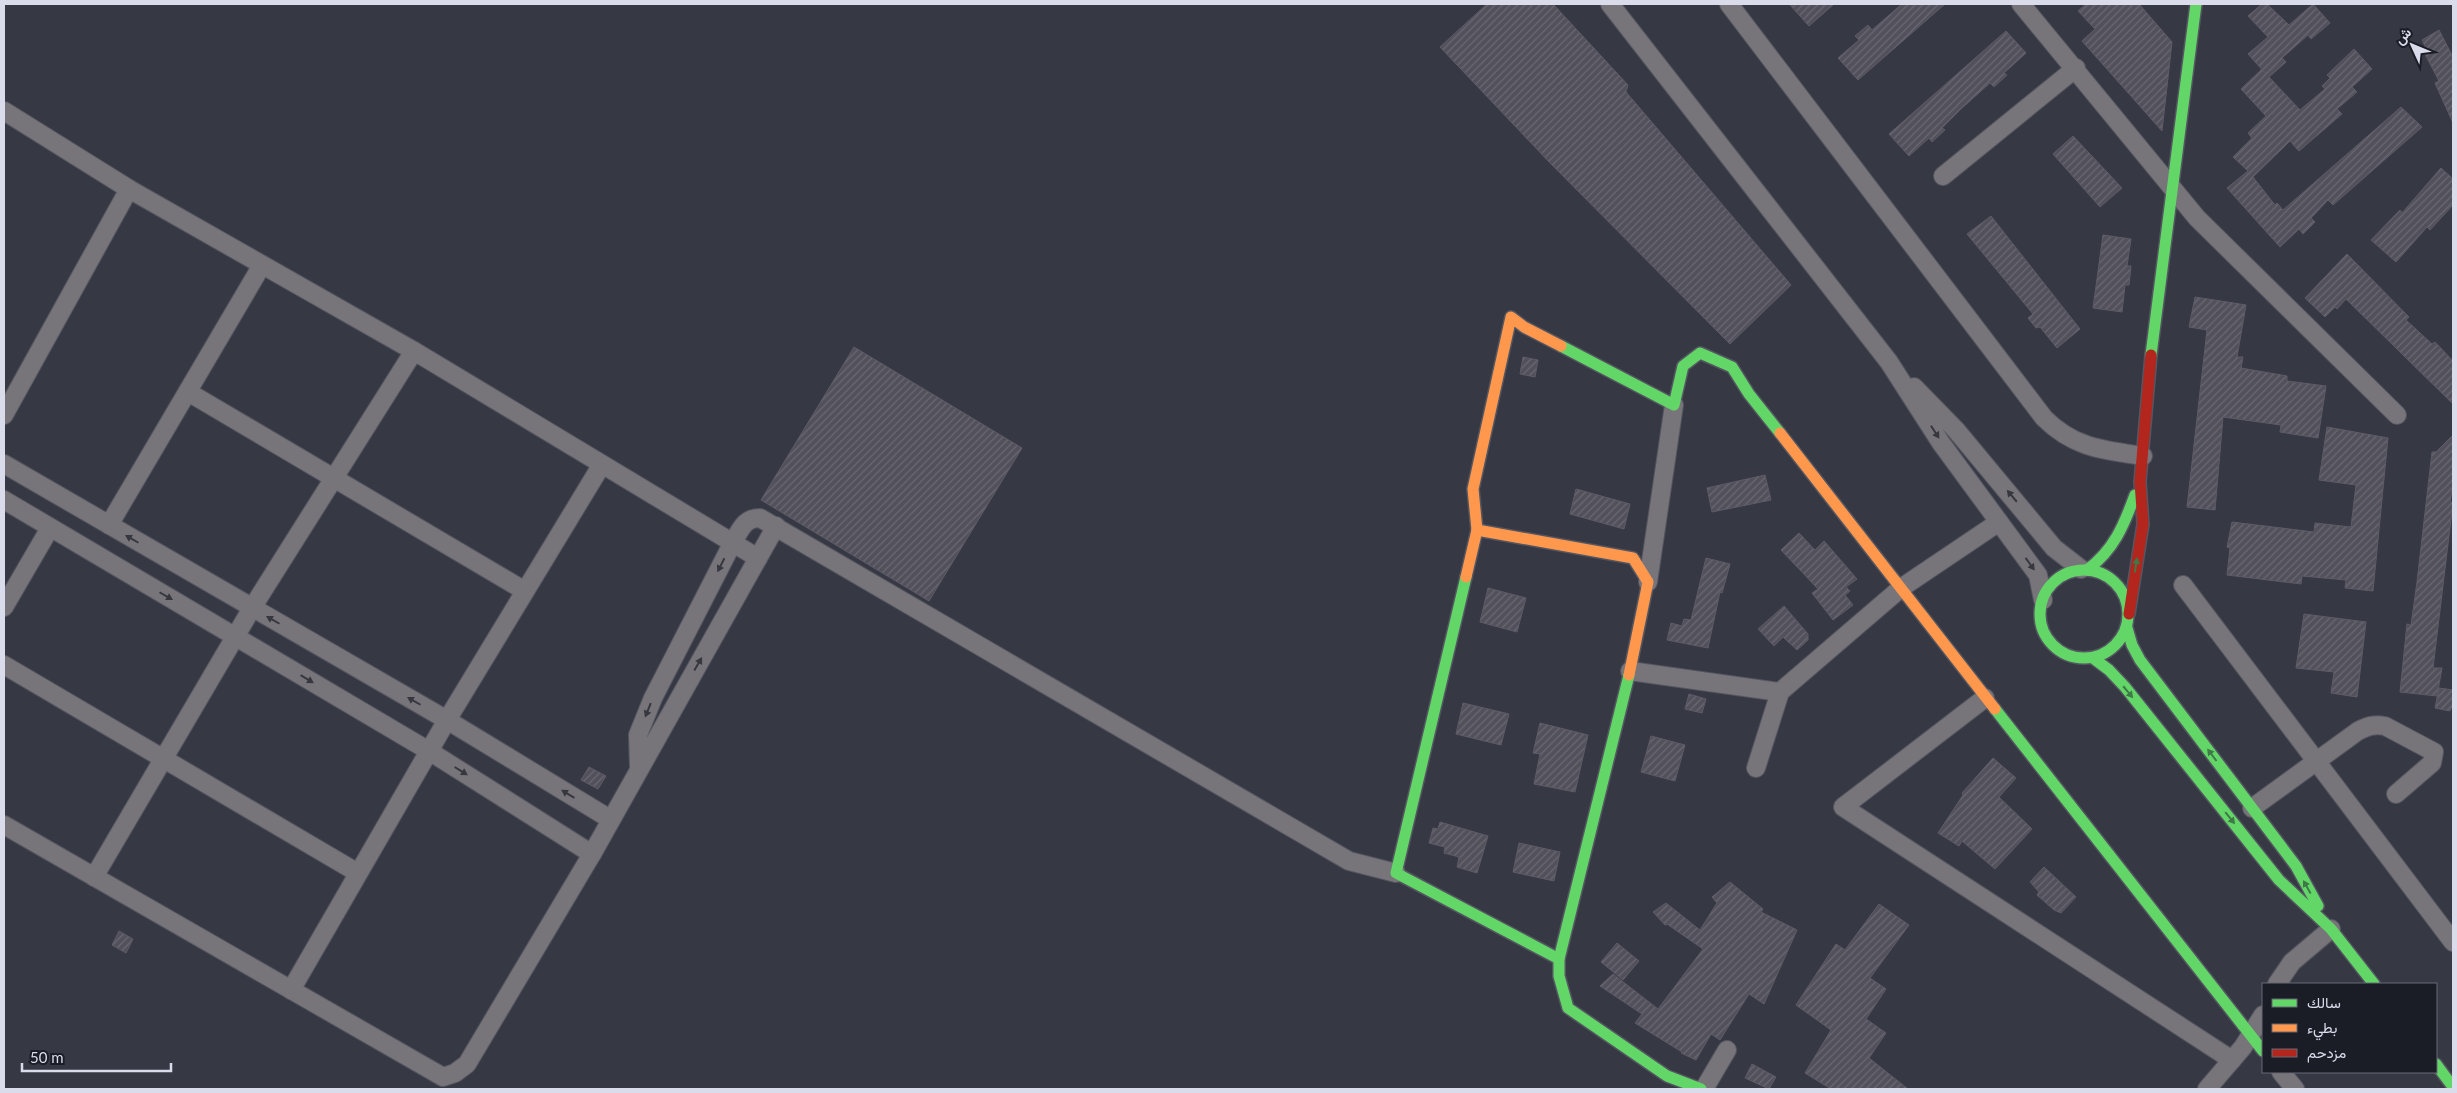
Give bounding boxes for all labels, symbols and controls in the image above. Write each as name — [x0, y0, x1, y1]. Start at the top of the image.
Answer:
north arrow — [2387, 20, 2437, 70]
text: ش — [2390, 24, 2415, 48]
one-way arrow — [1930, 426, 1939, 439]
one-way arrow — [2006, 490, 2017, 503]
one-way arrow — [126, 534, 139, 543]
one-way arrow — [717, 557, 725, 572]
one-way arrow — [2025, 557, 2035, 571]
one-way arrow — [2133, 557, 2141, 573]
one-way arrow — [160, 592, 173, 601]
one-way arrow — [266, 616, 280, 624]
one-way arrow — [694, 657, 702, 672]
one-way arrow — [300, 674, 313, 683]
one-way arrow — [2123, 685, 2134, 698]
one-way arrow — [407, 697, 420, 706]
one-way arrow — [644, 703, 652, 718]
one-way arrow — [2207, 748, 2217, 762]
one-way arrow — [454, 766, 468, 776]
one-way arrow — [562, 789, 575, 798]
one-way arrow — [2224, 812, 2235, 825]
one-way arrow — [2303, 879, 2311, 894]
legend — [2262, 983, 2437, 1073]
text: سالك — [2307, 993, 2341, 1011]
text: بطيء — [2307, 1018, 2337, 1041]
scale bar — [22, 1040, 171, 1072]
text: مزدحم — [2307, 1043, 2346, 1063]
text: 50 m — [30, 1048, 64, 1066]

